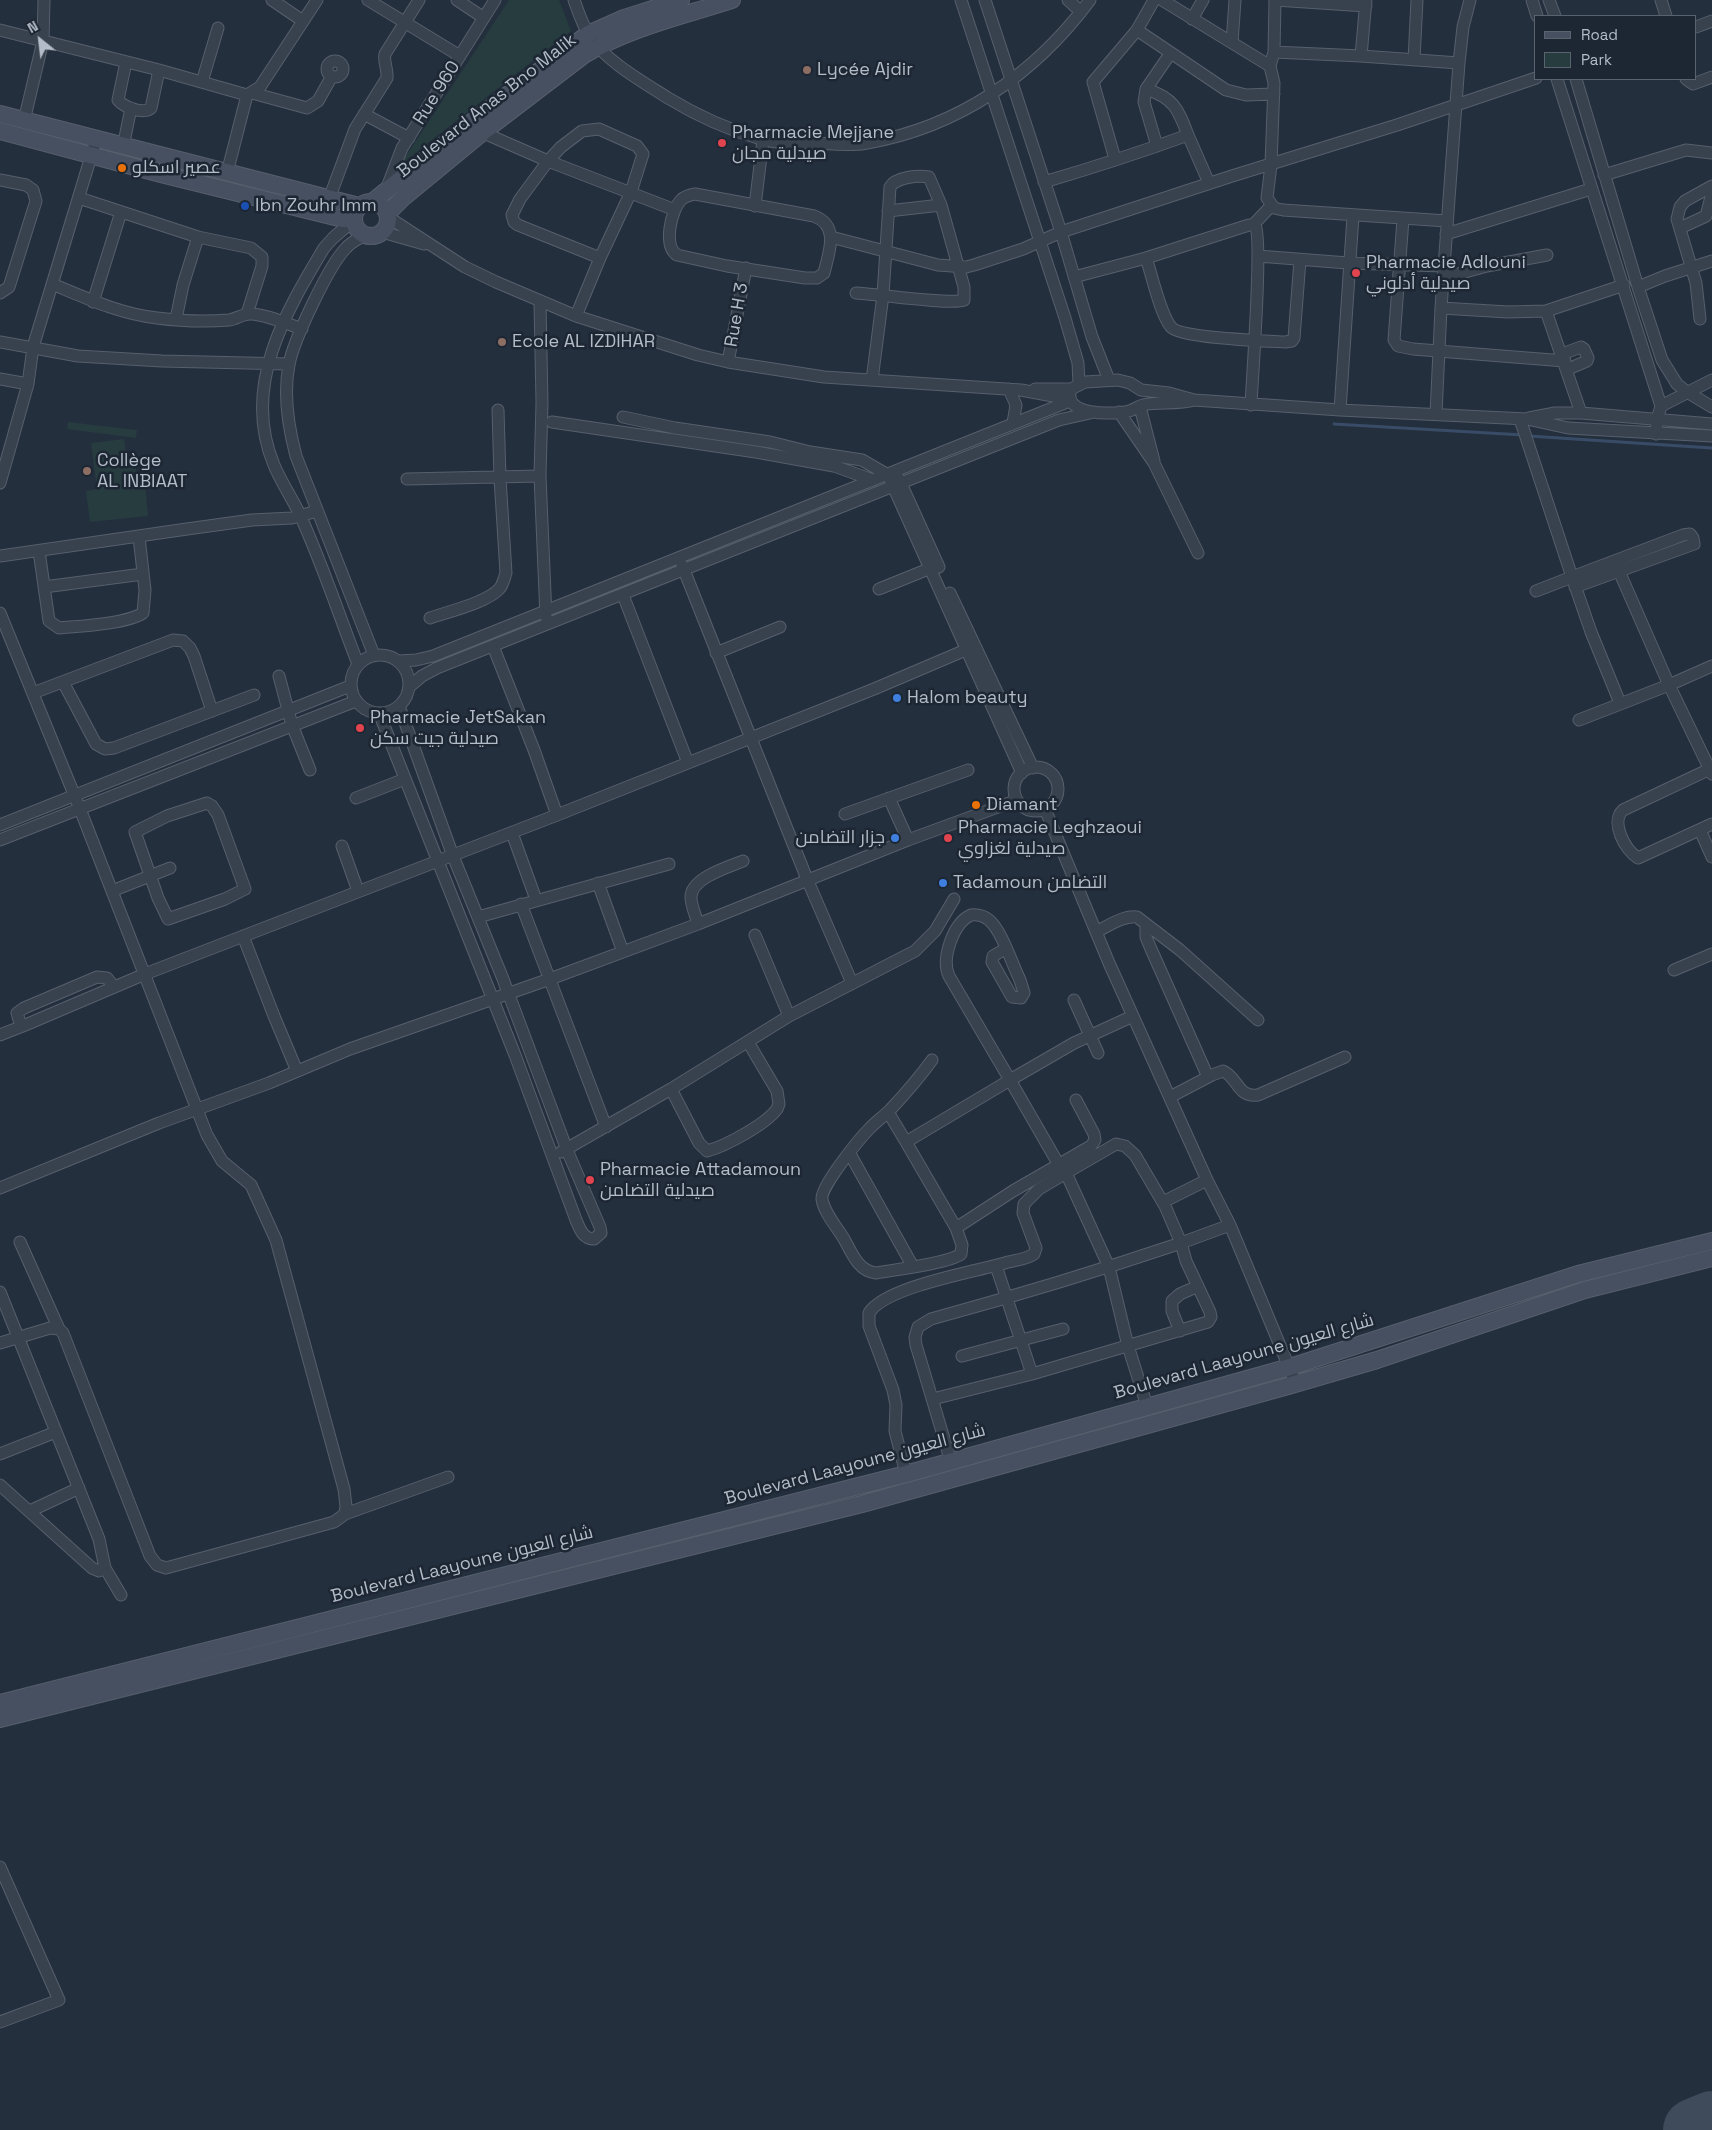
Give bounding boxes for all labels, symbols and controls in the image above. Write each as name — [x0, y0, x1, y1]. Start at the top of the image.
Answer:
north arrow — [15, 15, 65, 65]
legend — [1534, 15, 1697, 80]
text: N — [24, 17, 41, 37]
text: Road — [1581, 25, 1618, 44]
street label: Boulevard Anas Bno Malik — [393, 29, 581, 183]
text: Park — [1581, 50, 1612, 69]
street label: Rue 960 — [409, 57, 465, 129]
place label: Lycée Ajdir — [817, 59, 913, 81]
marker: Lycée Ajdir — [801, 64, 813, 76]
place label: Pharmacie Mejjane صيدلية مجان — [732, 122, 894, 164]
marker: Pharmacie Mejjane صيدلية مجان — [716, 137, 728, 149]
place label: عصير اسكلو — [132, 157, 221, 179]
marker: عصير اسكلو — [116, 162, 128, 174]
place label: Ibn Zouhr Imm — [255, 195, 377, 217]
marker: Ibn Zouhr Imm — [239, 200, 251, 212]
place label: Pharmacie Adlouni صيدلية أدلوني — [1366, 252, 1526, 294]
marker: Pharmacie Adlouni صيدلية أدلوني — [1350, 267, 1362, 279]
street label: Rue H 3 — [721, 281, 753, 349]
place label: Ecole AL IZDIHAR — [512, 331, 655, 353]
marker: Ecole AL IZDIHAR — [496, 336, 508, 348]
place label: Collège AL INBIAAT — [97, 450, 187, 492]
marker: Collège AL INBIAAT — [81, 465, 93, 477]
place label: Halom beauty — [907, 687, 1027, 709]
marker: Halom beauty — [891, 692, 903, 704]
place label: Pharmacie JetSakan صيدلية جيت سكن — [370, 707, 546, 750]
marker: Pharmacie JetSakan صيدلية جيت سكن — [354, 722, 366, 734]
place label: Diamant — [986, 794, 1058, 816]
marker: Diamant — [970, 799, 982, 811]
place label: Pharmacie Leghzaoui صيدلية لغزاوي — [958, 817, 1142, 860]
place label: جزار التضامن — [796, 827, 885, 849]
marker: جزار التضامن — [889, 832, 901, 844]
marker: Pharmacie Leghzaoui صيدلية لغزاوي — [942, 832, 954, 844]
place label: Tadamoun التضامن — [953, 872, 1107, 894]
marker: Tadamoun التضامن — [937, 877, 949, 889]
place label: Pharmacie Attadamoun صيدلية التضامن — [600, 1159, 801, 1202]
marker: Pharmacie Attadamoun صيدلية التضامن — [584, 1174, 596, 1186]
street label: Boulevard Laayoune شارع العيون — [1112, 1309, 1376, 1405]
street label: Boulevard Laayoune شارع العيون — [722, 1420, 988, 1510]
street label: Boulevard Laayoune شارع العيون — [329, 1522, 595, 1608]

